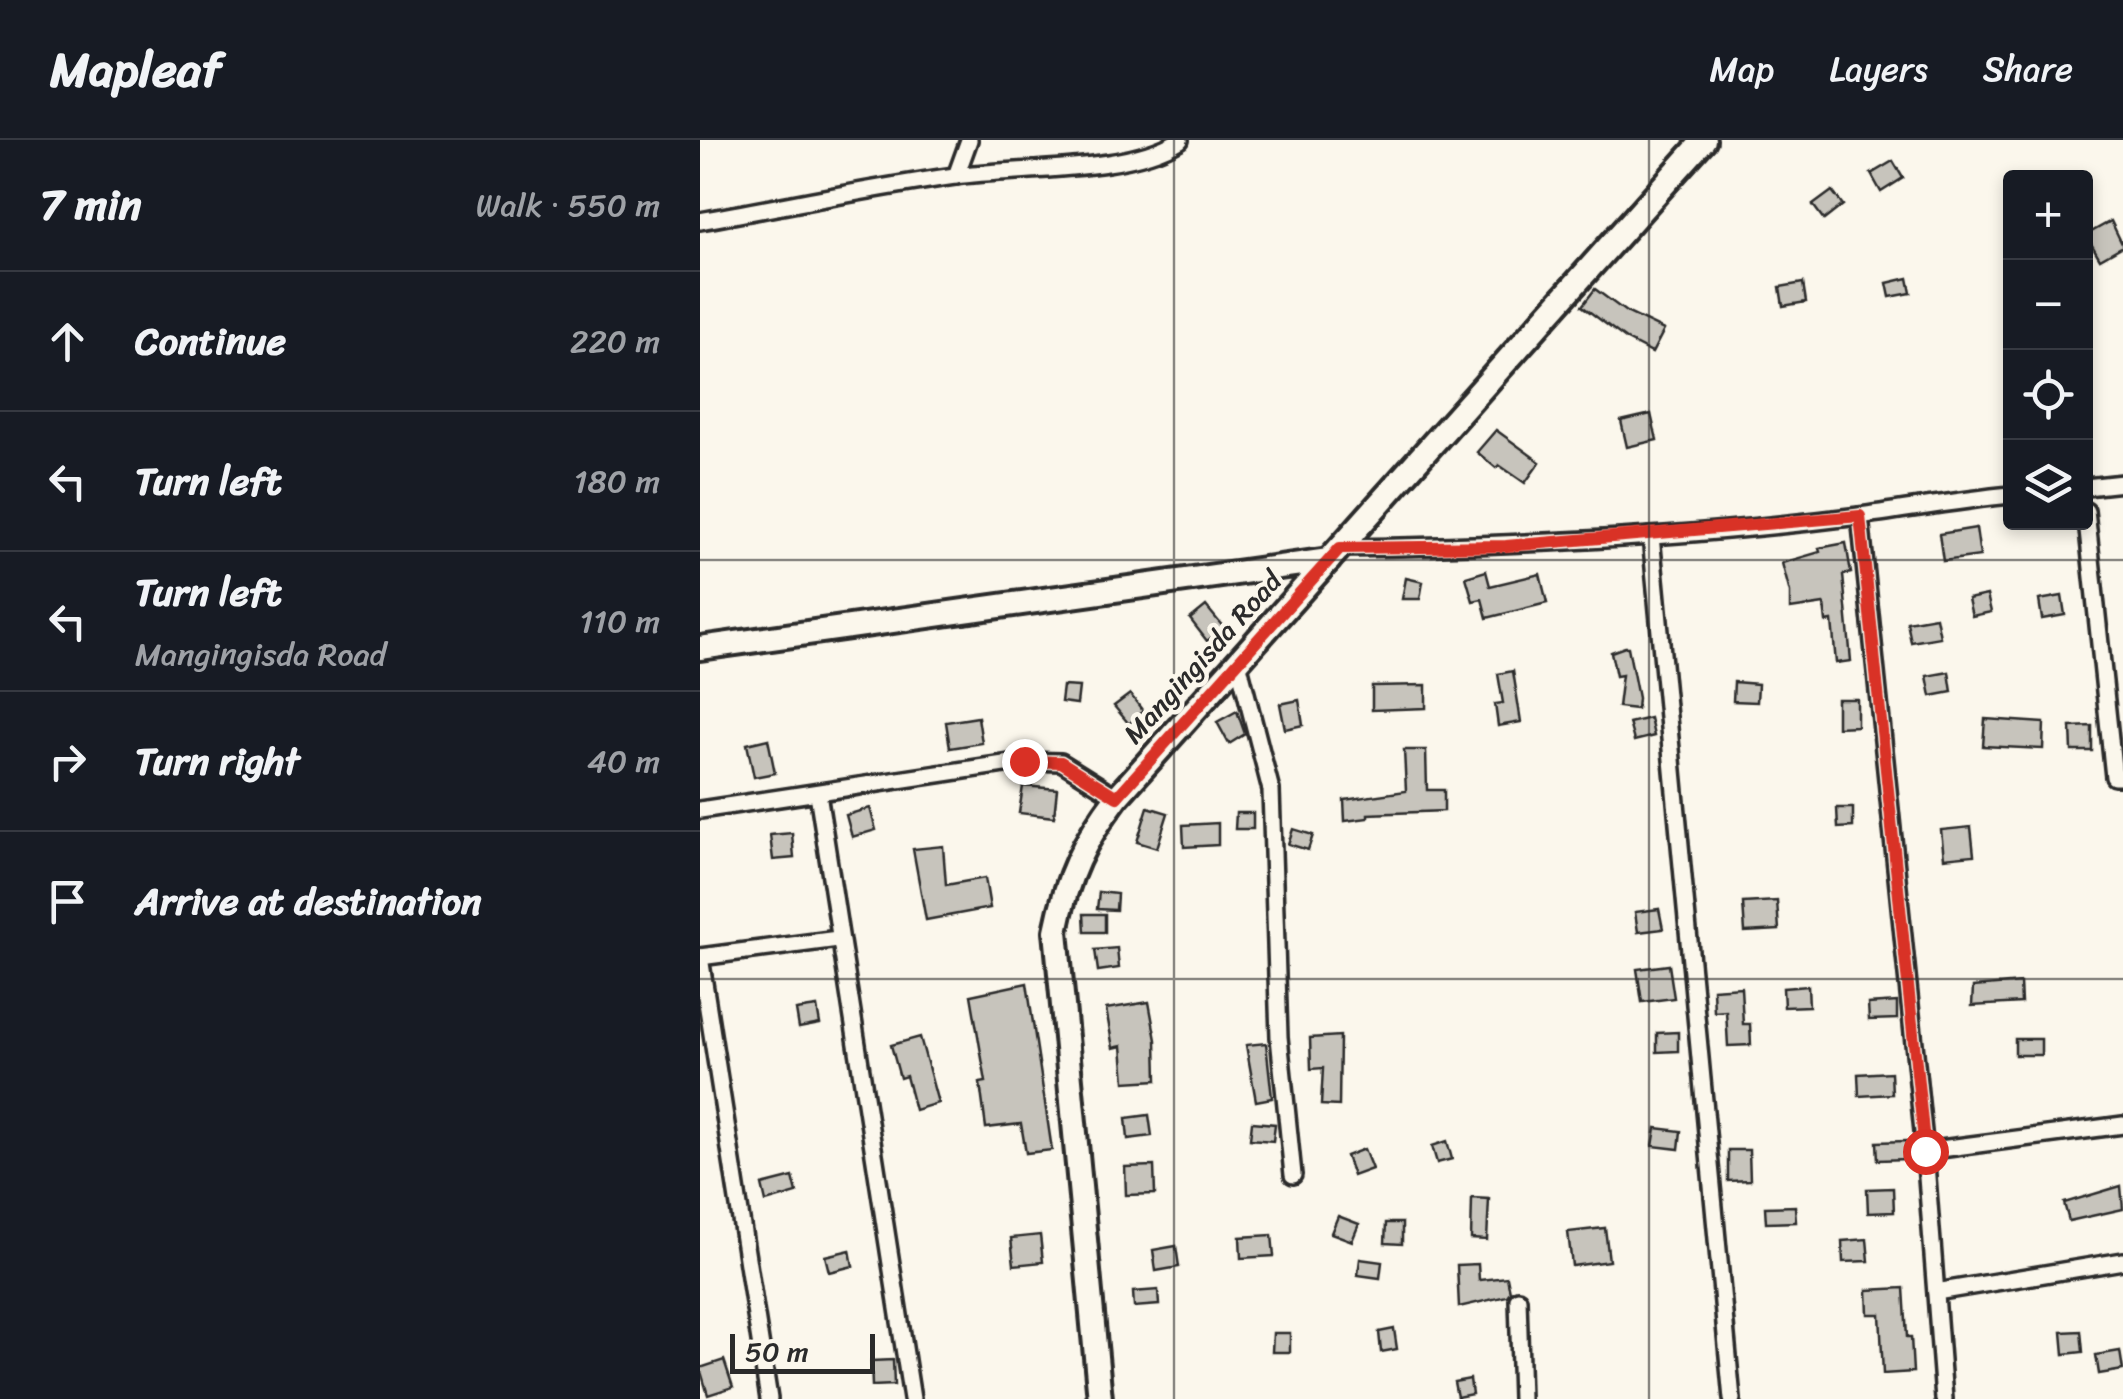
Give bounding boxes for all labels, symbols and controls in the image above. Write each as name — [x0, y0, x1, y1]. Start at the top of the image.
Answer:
text: Mapleaf — [50, 27, 222, 112]
text: Map — [1710, 38, 1774, 100]
text: Layers — [1829, 38, 1928, 100]
text: Share — [1983, 38, 2073, 100]
text: 7 min — [40, 168, 141, 242]
map controls — [2003, 170, 2093, 530]
button: + — [2003, 170, 2093, 260]
text: Walk · 550 m — [476, 177, 660, 234]
button: − — [2003, 260, 2093, 350]
text: Continue — [135, 308, 286, 375]
text: 220 m — [570, 313, 660, 370]
icon: ahead — [40, 314, 95, 369]
button: locate — [2003, 350, 2093, 440]
button: layers — [2003, 440, 2093, 530]
text: Turn left — [135, 448, 281, 515]
text: 180 m — [574, 453, 660, 510]
icon: left — [40, 454, 95, 509]
street label: Mangingisda Road — [1111, 558, 1296, 755]
text: Turn left — [135, 559, 281, 626]
text: 110 m — [579, 593, 660, 650]
icon: left — [40, 594, 95, 649]
text: Mangingisda Road — [135, 626, 386, 683]
text: Turn right — [135, 728, 300, 795]
text: 40 m — [587, 733, 660, 790]
icon: right — [40, 734, 95, 789]
route end — [1002, 739, 1048, 785]
text: Arrive at destination — [135, 868, 482, 935]
icon: arrive — [40, 874, 95, 929]
route start — [1903, 1129, 1949, 1175]
text: 50 m — [745, 1327, 809, 1376]
scale bar — [730, 1329, 875, 1374]

